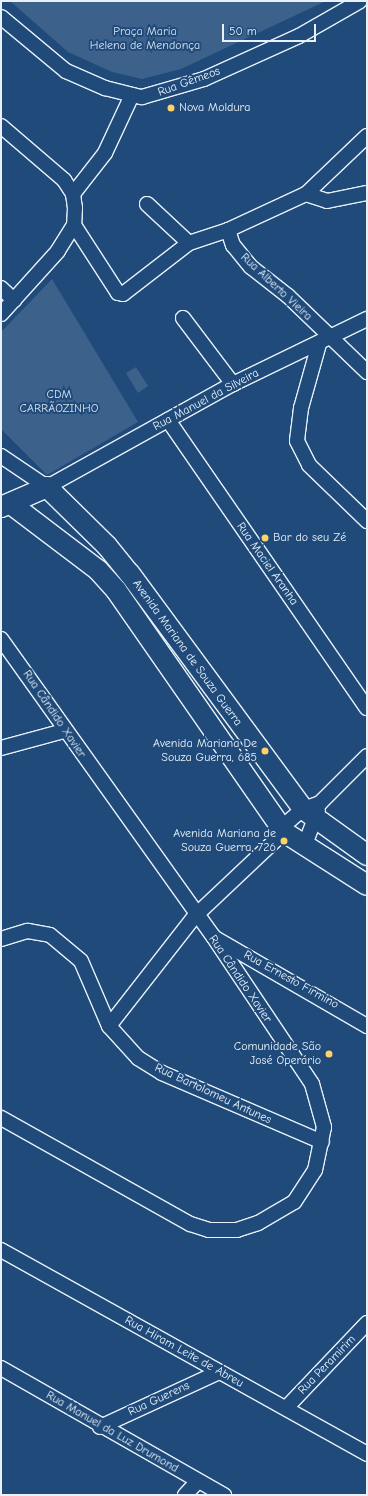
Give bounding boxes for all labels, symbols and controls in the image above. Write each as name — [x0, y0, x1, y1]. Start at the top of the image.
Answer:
scale bar — [224, 16, 318, 42]
text: 50 m — [229, 24, 257, 38]
park label: Praça Maria Helena de Mendonça — [90, 25, 200, 53]
street label: Rua Gêmeos — [156, 64, 222, 100]
place label: Nova Moldura — [179, 101, 250, 115]
marker: Nova Moldura — [166, 103, 176, 113]
street label: Rua Alberto Vieira — [237, 250, 315, 324]
street label: Rua Manuel da Silveira — [151, 366, 261, 434]
park label: CDM CARRÃOZINHO — [20, 388, 98, 416]
street label: Rua Maciel Aranha — [233, 520, 301, 608]
place label: Bar do seu Zé — [273, 531, 346, 545]
marker: Bar do seu Zé — [260, 533, 270, 543]
street label: Avenida Mariana de Souza Guerra — [129, 577, 245, 729]
street label: Rua Cândido Xavier — [19, 668, 89, 760]
place label: Avenida Mariana De Souza Guerra, 685 — [153, 737, 257, 765]
marker: Avenida Mariana De Souza Guerra, 685 — [260, 746, 270, 756]
place label: Avenida Mariana de Souza Guerra, 726 — [173, 827, 276, 855]
marker: Avenida Mariana de Souza Guerra, 726 — [279, 836, 289, 846]
street label: Rua Cândido Xavier — [205, 933, 275, 1025]
street label: Rua Ernesto Firmino — [241, 948, 341, 1012]
place label: Comunidade São José Operário — [234, 1040, 321, 1068]
marker: Comunidade São José Operário — [324, 1049, 334, 1059]
street label: Rua Bartolomeu Antunes — [152, 1061, 274, 1127]
street label: Rua Hiram Leite de Abreu — [122, 1313, 246, 1391]
street label: Rua Peramirim — [295, 1332, 359, 1398]
street label: Rua Guerens — [126, 1378, 192, 1420]
street label: Rua Manuel da Luz Drumond — [43, 1388, 181, 1476]

